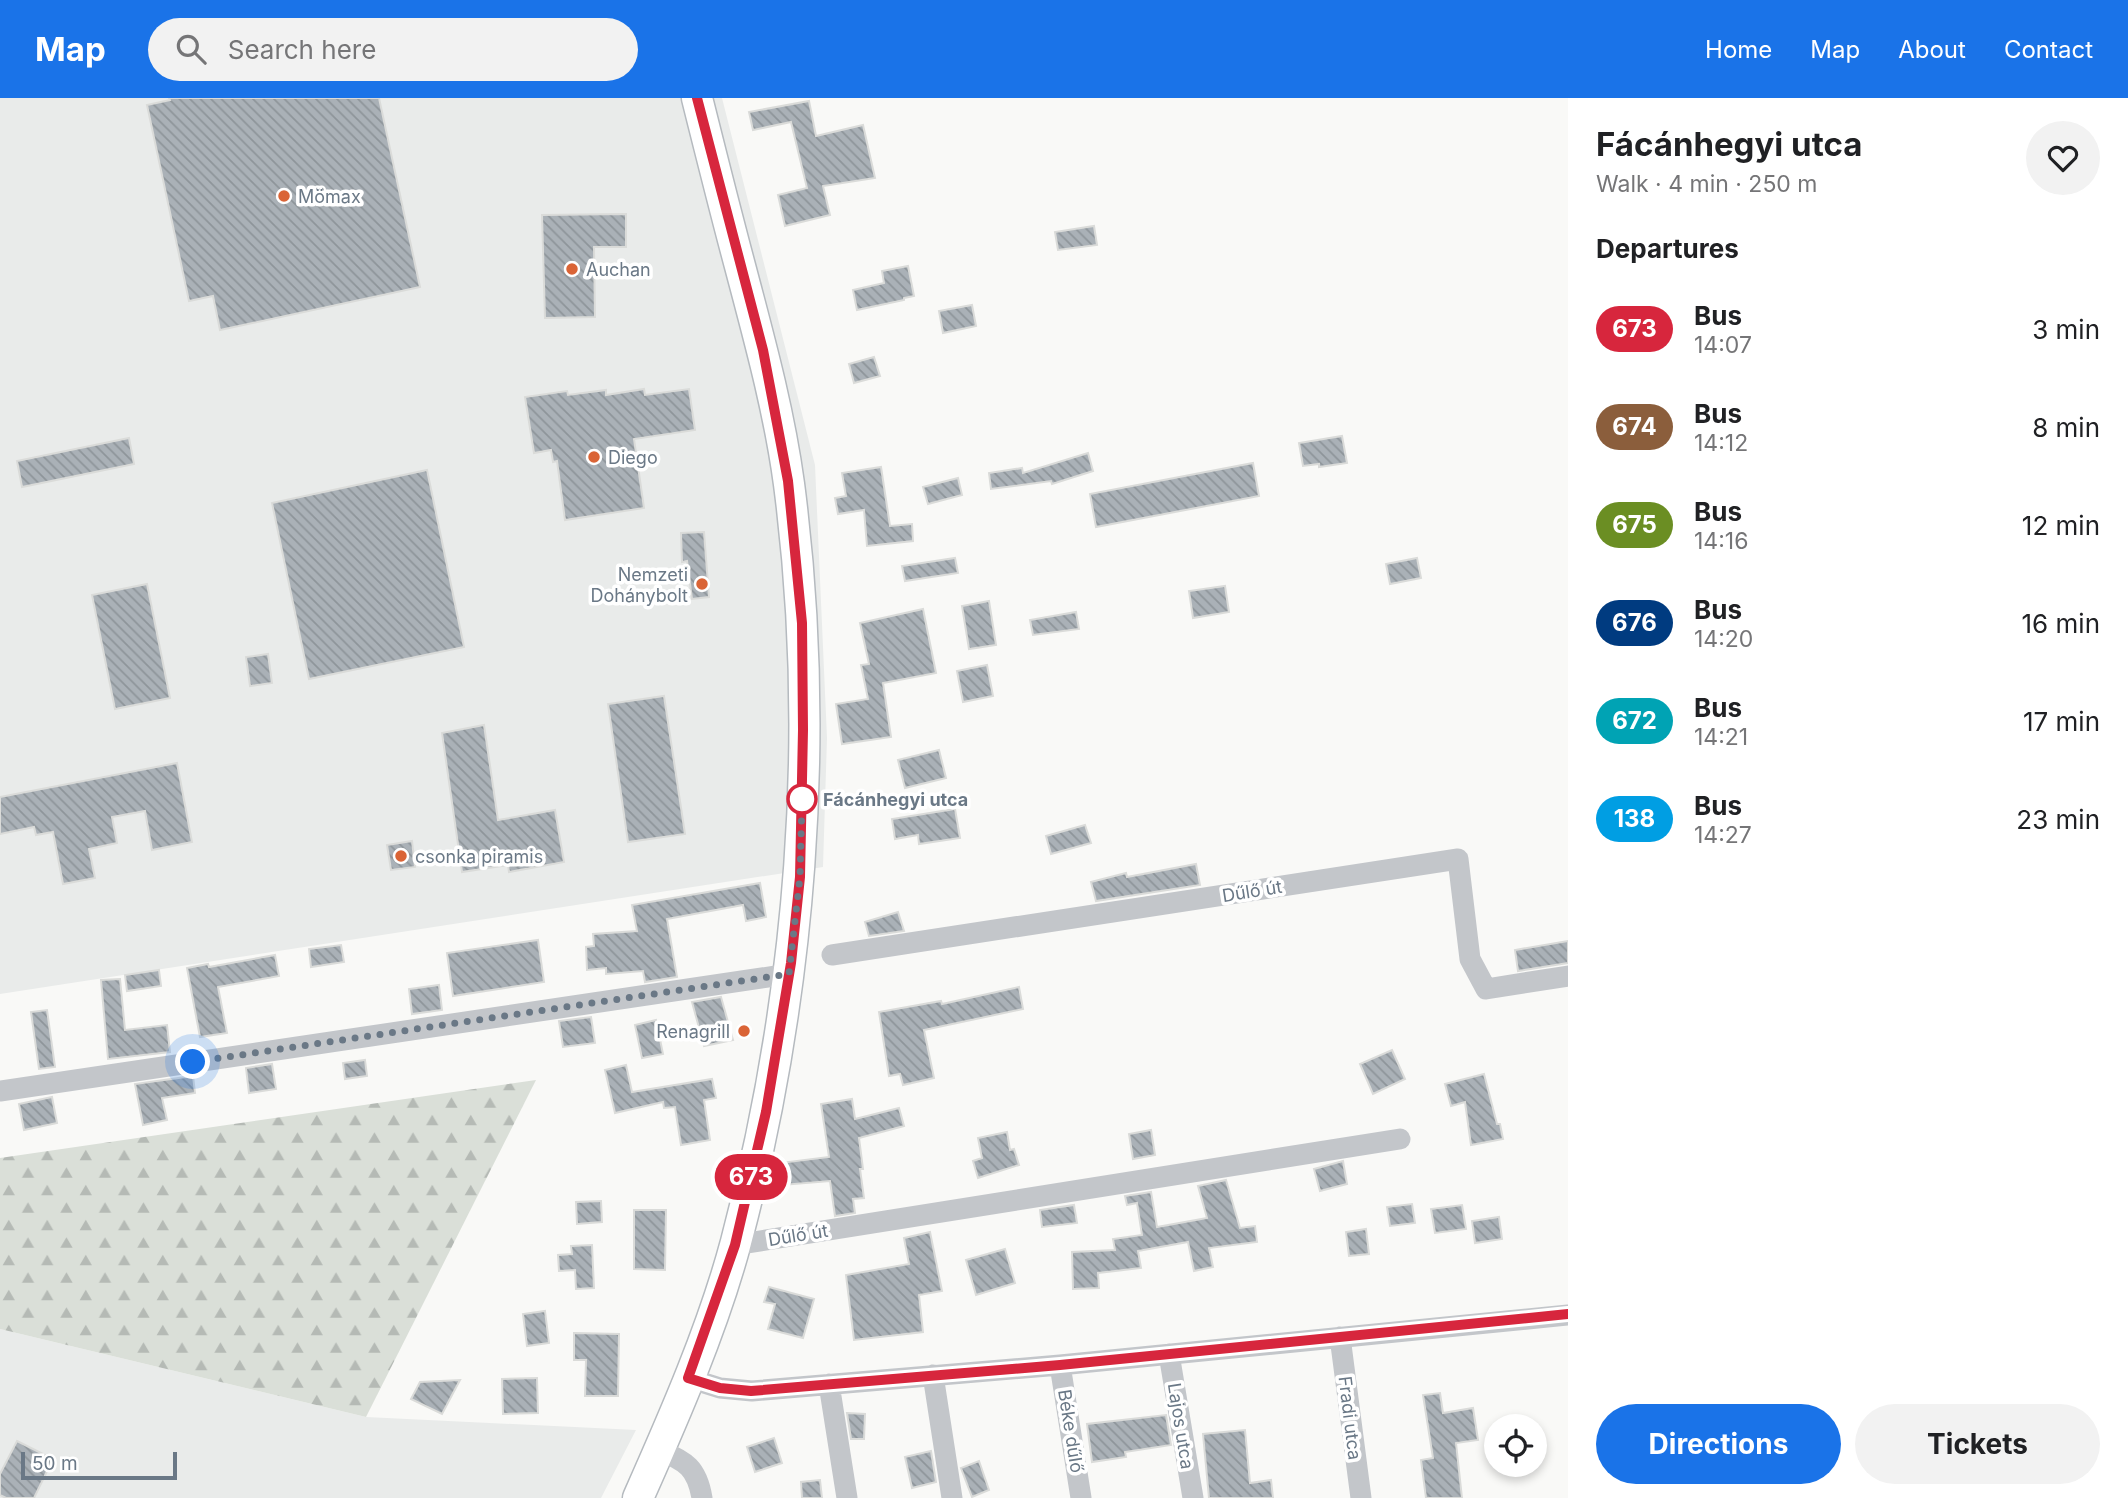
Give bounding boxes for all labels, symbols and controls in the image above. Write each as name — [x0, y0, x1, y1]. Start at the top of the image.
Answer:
search box — [148, 18, 638, 81]
text: Map — [35, 29, 106, 69]
icon: search — [172, 30, 210, 68]
text: Search here — [228, 34, 376, 65]
text: Home — [1705, 35, 1772, 64]
text: Map — [1810, 35, 1860, 64]
text: About — [1898, 35, 1966, 64]
text: Contact — [2004, 35, 2093, 64]
button: heart — [2026, 121, 2100, 195]
text: Fácánhegyi utca — [1596, 124, 1862, 164]
text: Walk · 4 min · 250 m — [1596, 170, 1818, 198]
place label: Mömax — [298, 186, 361, 207]
marker: Mömax — [276, 188, 292, 204]
text: Departures — [1596, 233, 1739, 264]
place label: Auchan — [586, 259, 651, 280]
marker: Auchan — [564, 261, 580, 277]
text: Bus — [1694, 300, 1742, 331]
text: 673 — [1612, 314, 1657, 343]
text: 3 min — [2032, 314, 2100, 345]
text: 14:07 — [1694, 331, 1752, 359]
text: Bus — [1694, 398, 1742, 429]
text: 674 — [1612, 412, 1657, 441]
text: 8 min — [2032, 412, 2100, 443]
text: 14:12 — [1694, 429, 1748, 457]
place label: Diego — [608, 447, 658, 468]
marker: Diego — [586, 449, 602, 465]
text: Bus — [1694, 496, 1742, 527]
text: 675 — [1612, 510, 1657, 539]
text: 12 min — [2022, 510, 2100, 541]
text: 14:16 — [1694, 527, 1748, 555]
place label: Nemzeti Dohánybolt — [591, 564, 688, 606]
marker: Nemzeti Dohánybolt — [694, 576, 710, 592]
text: Bus — [1694, 594, 1742, 625]
text: 676 — [1612, 608, 1657, 637]
text: 16 min — [2022, 608, 2100, 639]
text: 14:20 — [1694, 625, 1753, 653]
text: Bus — [1694, 692, 1742, 723]
text: 672 — [1612, 706, 1657, 735]
text: 17 min — [2023, 706, 2100, 737]
text: 14:21 — [1694, 723, 1748, 751]
marker: Fácánhegyi utca — [787, 784, 817, 814]
place label: Fácánhegyi utca — [823, 789, 968, 810]
text: Bus — [1694, 790, 1742, 821]
text: 138 — [1614, 804, 1655, 833]
text: 23 min — [2016, 804, 2100, 835]
text: 14:27 — [1694, 821, 1752, 849]
place label: csonka piramis — [415, 846, 543, 867]
marker: csonka piramis — [393, 848, 409, 864]
street label: Dűlő út — [1221, 876, 1284, 906]
place label: Renagrill — [656, 1021, 730, 1042]
marker: Renagrill — [736, 1023, 752, 1039]
your location — [175, 1044, 210, 1079]
line badge: 673 — [711, 1154, 791, 1200]
text: 673 — [729, 1162, 773, 1191]
street label: Dűlő út — [767, 1220, 830, 1250]
street label: Fradi utca — [1334, 1375, 1366, 1461]
street label: Lajos utca — [1164, 1381, 1198, 1471]
street label: Béke dűlő — [1054, 1388, 1088, 1474]
button: Directions — [1596, 1404, 1841, 1484]
button: Tickets — [1855, 1404, 2100, 1484]
map controls — [1484, 1414, 1547, 1477]
button: locate — [1484, 1414, 1547, 1477]
scale bar — [21, 1449, 177, 1481]
text: 50 m — [32, 1452, 78, 1475]

